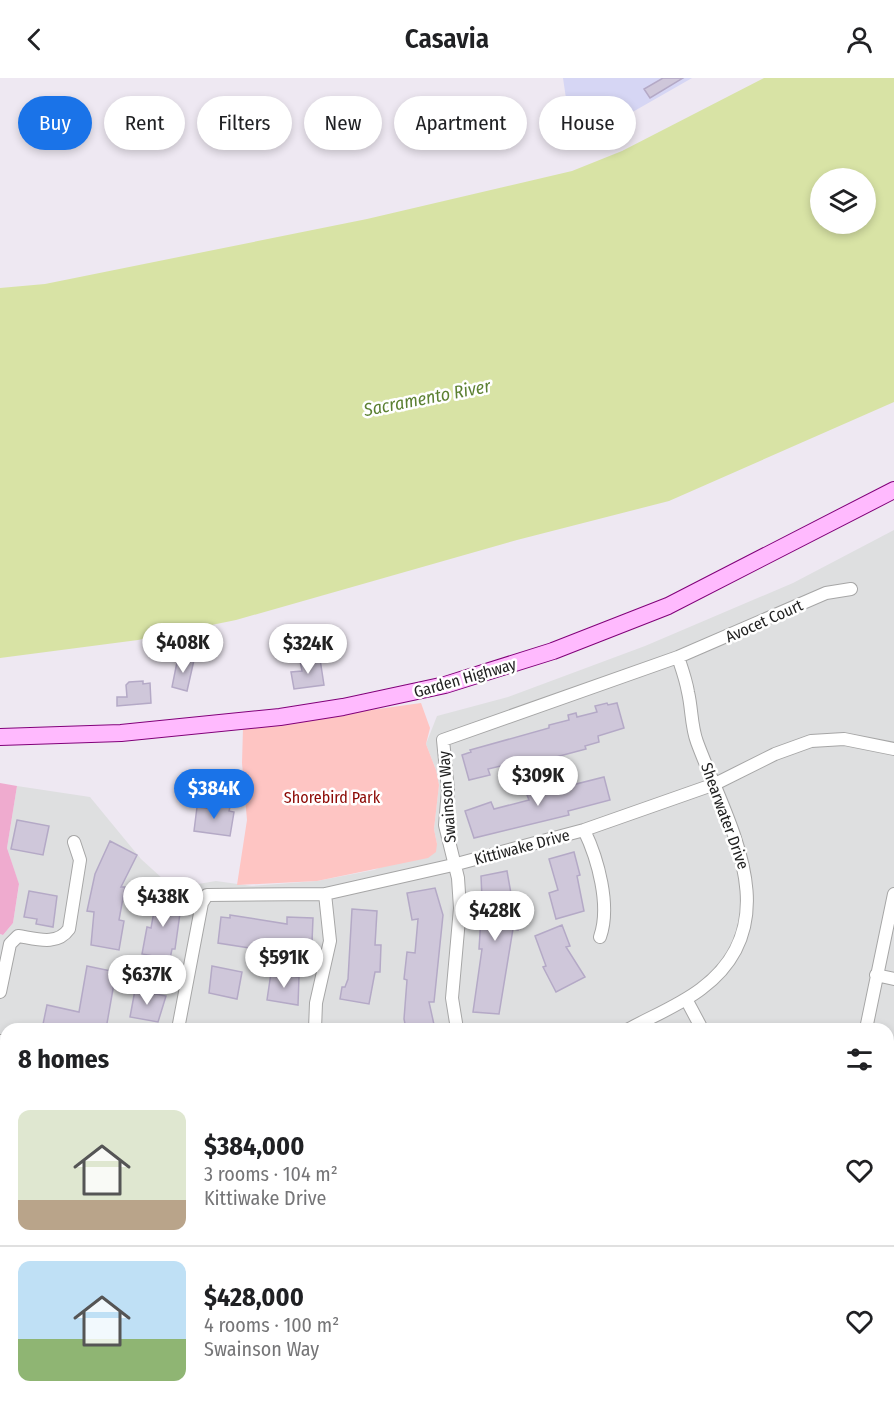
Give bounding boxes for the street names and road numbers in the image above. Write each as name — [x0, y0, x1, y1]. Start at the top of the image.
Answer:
street label: Avocet Court — [722, 595, 806, 647]
street label: Garden Highway — [412, 654, 519, 702]
street label: Swainson Way — [434, 749, 460, 844]
street label: Shearwater Drive — [697, 760, 753, 872]
street label: Kittiwake Drive — [472, 825, 572, 869]

